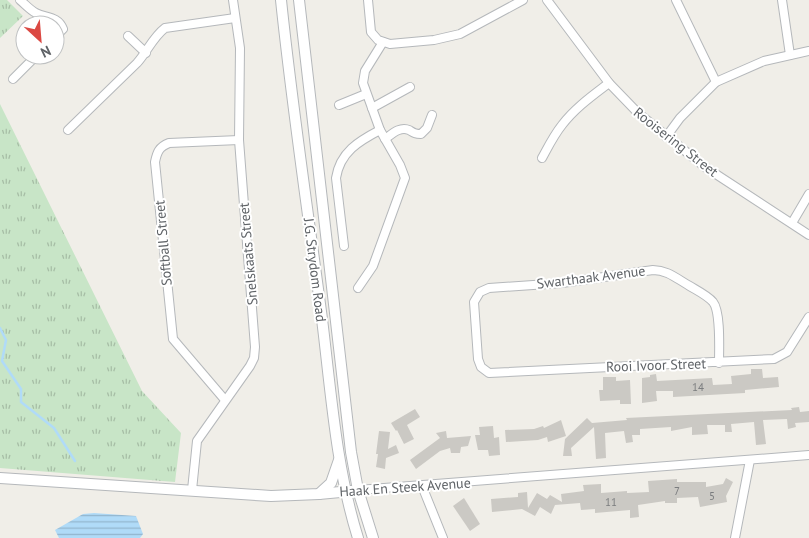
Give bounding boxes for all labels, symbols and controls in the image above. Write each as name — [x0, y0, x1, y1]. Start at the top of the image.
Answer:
north arrow — [15, 15, 65, 65]
text: N — [38, 42, 54, 62]
street label: Rooisering Street — [630, 103, 722, 181]
street label: Softball Street — [150, 199, 176, 287]
street label: Snelskaats Street — [235, 202, 261, 306]
street label: J.G. Strydom Road — [300, 216, 330, 323]
street label: Swarthaak Avenue — [536, 261, 646, 293]
street label: Rooi Ivoor Street — [606, 354, 707, 376]
house number: 14 — [692, 380, 704, 394]
street label: Haak En Steek Avenue — [339, 473, 471, 501]
house number: 7 — [674, 484, 680, 498]
house number: 5 — [709, 489, 715, 503]
house number: 11 — [605, 495, 617, 509]

